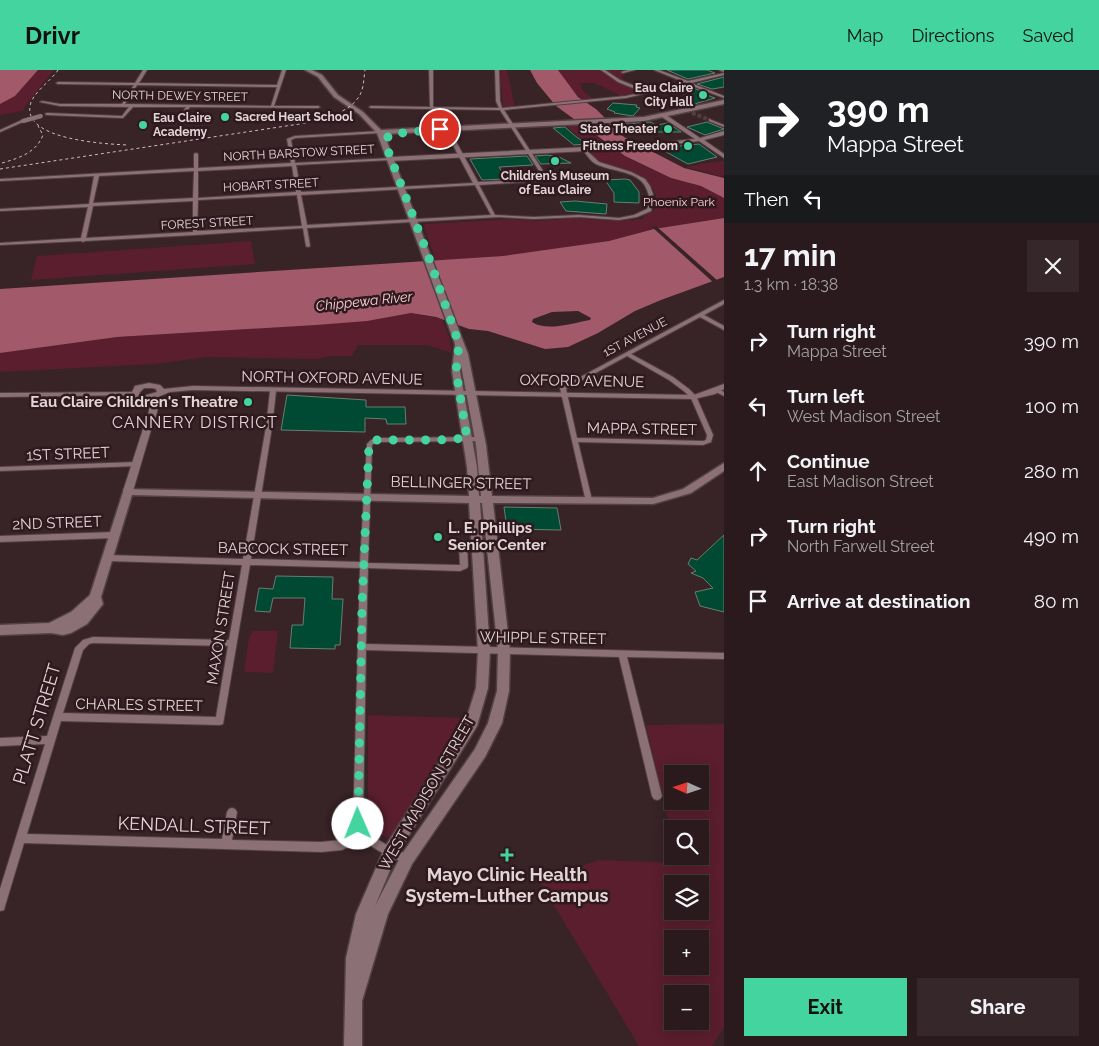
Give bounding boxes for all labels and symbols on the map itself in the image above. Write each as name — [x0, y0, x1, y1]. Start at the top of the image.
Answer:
place label: Eau Claire City Hall — [635, 81, 693, 109]
street label: NORTH DEWEY STREET — [112, 88, 249, 104]
marker: Eau Claire City Hall — [697, 89, 709, 101]
pin — [419, 108, 461, 150]
place label: Sacred Heart School — [235, 110, 353, 124]
place label: Eau Claire Academy — [153, 111, 211, 139]
marker: Sacred Heart School — [219, 111, 231, 123]
marker: Eau Claire Academy — [137, 119, 149, 131]
place label: State Theater — [580, 122, 658, 136]
marker: State Theater — [662, 123, 674, 135]
place label: Fitness Freedom — [583, 139, 678, 153]
marker: Fitness Freedom — [682, 140, 694, 152]
street label: NORTH BARSTOW STREET — [223, 142, 376, 164]
marker: Children’s Museum of Eau Claire — [549, 155, 561, 167]
place label: Children’s Museum of Eau Claire — [501, 169, 609, 197]
street label: HOBART STREET — [223, 175, 320, 195]
park label: Phoenix Park — [643, 195, 716, 209]
street label: FOREST STREET — [160, 214, 254, 232]
water label: Chippewa River — [315, 288, 414, 314]
street label: 1ST AVENUE — [601, 314, 669, 360]
street label: NORTH OXFORD AVENUE — [241, 367, 423, 389]
street label: OXFORD AVENUE — [520, 371, 644, 391]
place label: Eau Claire Children's Theatre — [30, 393, 238, 411]
marker: Eau Claire Children's Theatre — [242, 396, 254, 408]
district label: CANNERY DISTRICT — [112, 413, 278, 432]
street label: MAPPA STREET — [587, 419, 697, 439]
street label: 1ST STREET — [26, 444, 110, 464]
street label: BELLINGER STREET — [390, 473, 532, 493]
street label: 2ND STREET — [12, 512, 102, 534]
place label: L. E. Phillips Senior Center — [448, 519, 546, 554]
marker: L. E. Phillips Senior Center — [432, 531, 444, 543]
street label: BABCOCK STREET — [218, 539, 348, 559]
street label: MAXON STREET — [203, 570, 239, 686]
street label: WHIPPLE STREET — [480, 628, 606, 648]
street label: PLATT STREET — [8, 661, 65, 787]
street label: CHARLES STREET — [75, 695, 203, 715]
street label: WEST MADISON STREET — [375, 713, 479, 873]
north arrow — [664, 765, 709, 810]
position arrow — [331, 797, 383, 849]
street label: KENDALL STREET — [117, 812, 271, 839]
marker: Mayo Clinic Health System-Luther Campus — [500, 848, 514, 862]
place label: Mayo Clinic Health System-Luther Campus — [405, 864, 609, 906]

